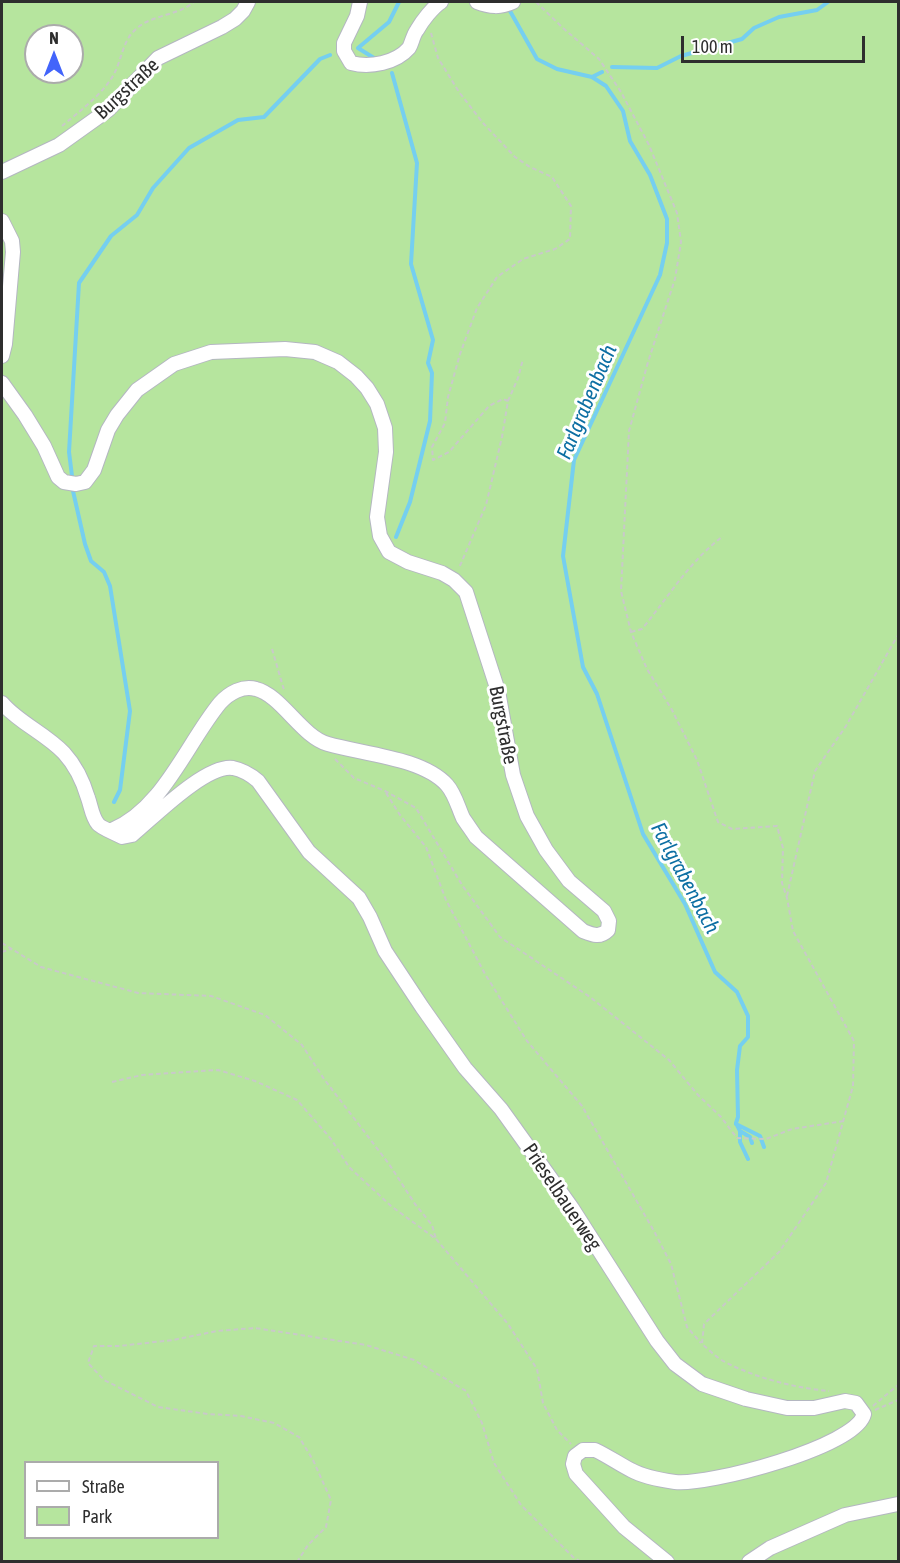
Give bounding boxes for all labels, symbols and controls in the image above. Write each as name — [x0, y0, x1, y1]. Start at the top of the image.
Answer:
north arrow — [24, 24, 84, 84]
scale bar — [684, 24, 868, 62]
text: N — [49, 29, 59, 47]
text: 100 m — [692, 36, 733, 57]
street label: Burgstraße — [90, 53, 164, 125]
water label: Farlgrabenbach — [552, 341, 622, 463]
street label: Burgstraße — [484, 684, 522, 766]
water label: Farlgrabenbach — [645, 818, 725, 938]
street label: Prieselbauerweg — [517, 1139, 607, 1255]
legend — [24, 1461, 219, 1539]
text: Straße — [82, 1476, 125, 1497]
text: Park — [82, 1506, 112, 1527]

